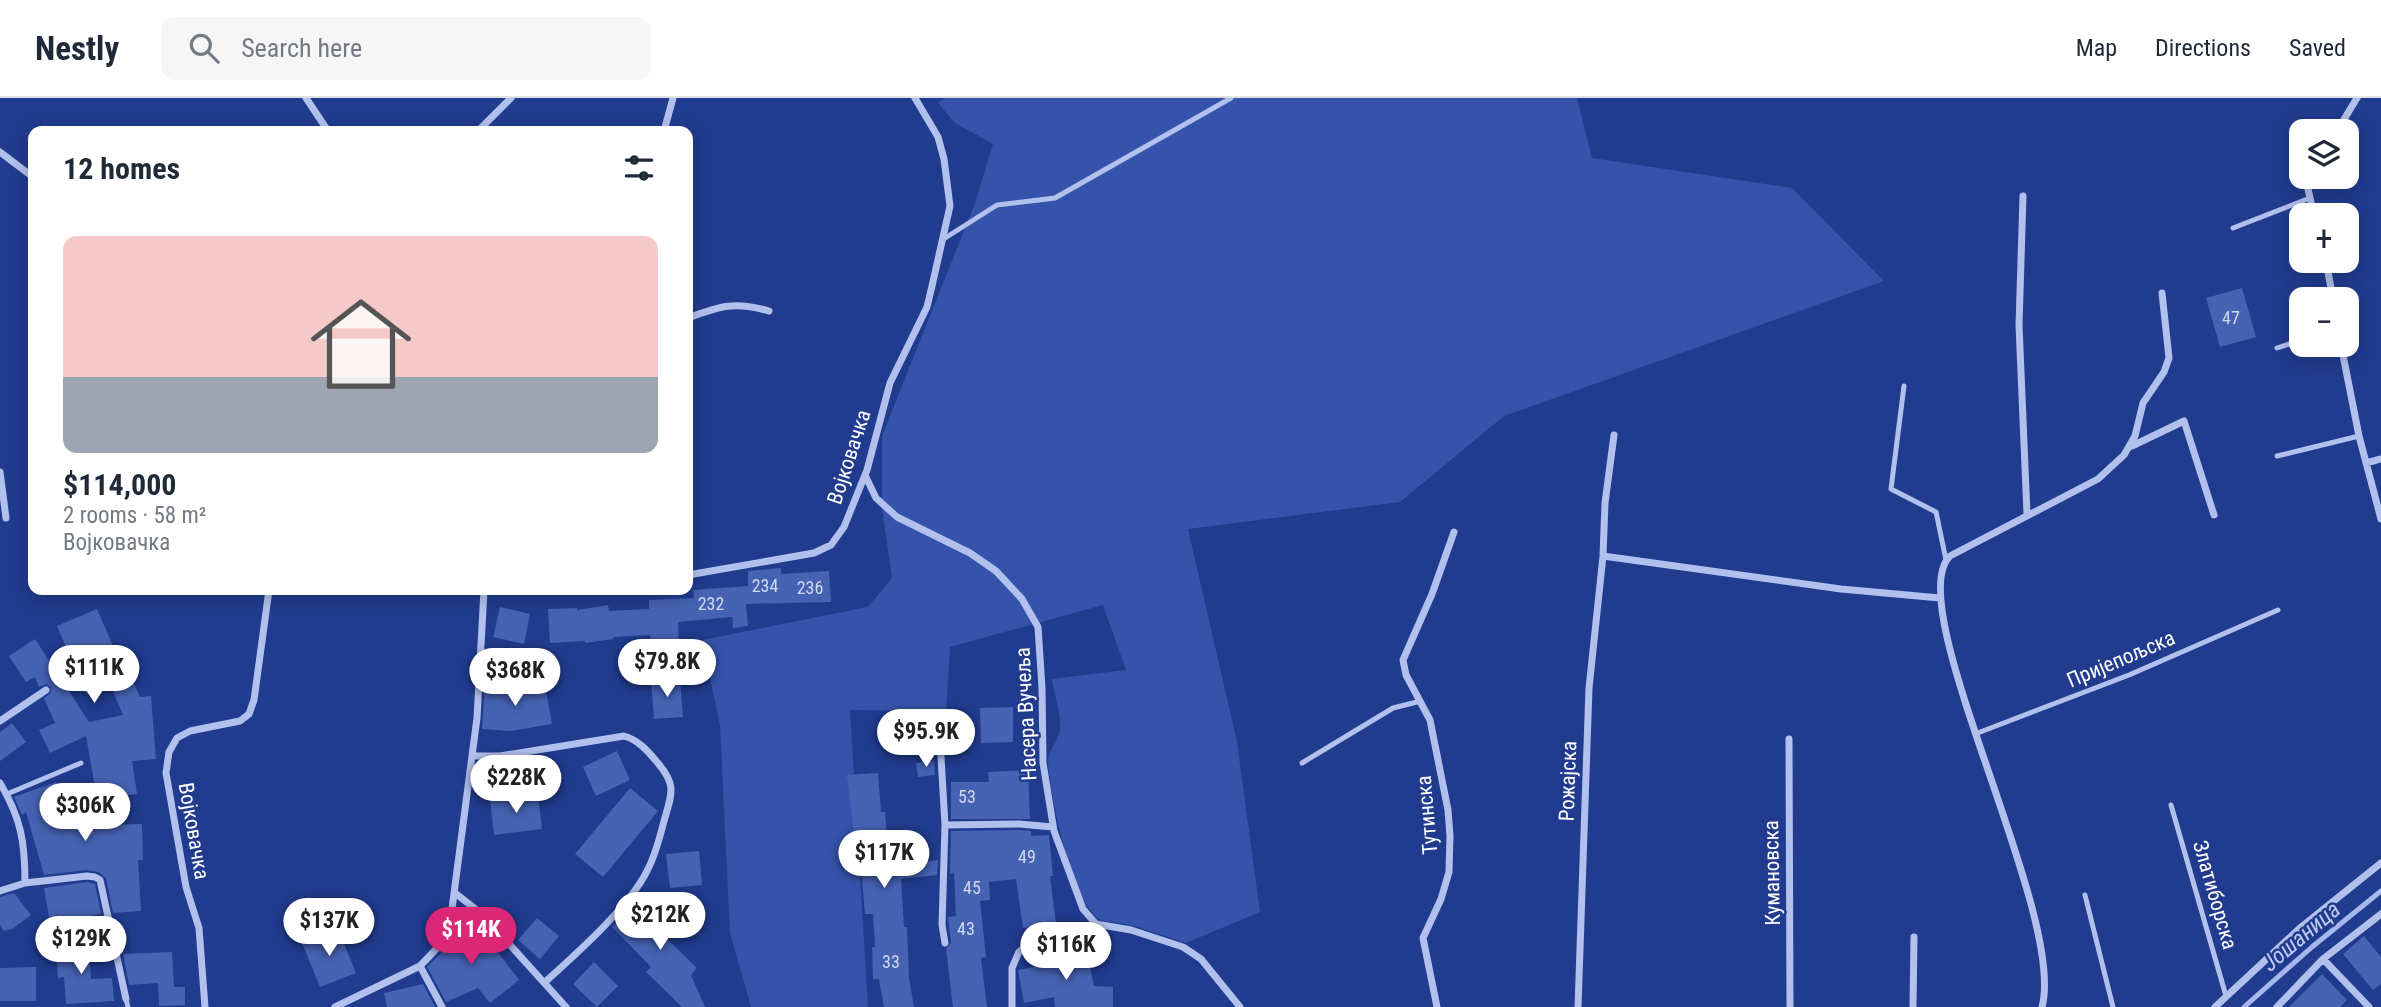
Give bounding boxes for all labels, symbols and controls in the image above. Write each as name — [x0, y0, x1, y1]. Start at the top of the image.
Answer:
search box — [161, 17, 651, 80]
text: Nestly — [35, 29, 119, 68]
icon: search — [185, 29, 223, 67]
text: Search here — [241, 33, 362, 63]
text: Map — [2076, 34, 2117, 62]
text: Directions — [2155, 34, 2251, 62]
text: Saved — [2289, 34, 2346, 62]
map controls — [2289, 119, 2359, 357]
button: layers — [2289, 119, 2359, 189]
icon: filters — [620, 149, 658, 187]
text: 12 homes — [63, 151, 180, 186]
button: + — [2289, 203, 2359, 273]
icon: home — [298, 281, 424, 407]
button: − — [2289, 287, 2359, 357]
house number: 47 — [2222, 307, 2240, 328]
street label: Војковачка — [822, 407, 876, 507]
text: $114,000 — [63, 467, 176, 502]
text: 2 rooms · 58 m² — [63, 502, 206, 529]
text: Војковачка — [63, 529, 170, 556]
house number: 234 — [752, 575, 778, 596]
house number: 236 — [797, 577, 823, 598]
house number: 232 — [698, 593, 724, 614]
street label: Пријепољска — [2063, 626, 2179, 692]
pin: $79.8K — [610, 640, 724, 699]
pin: $111K — [45, 646, 143, 705]
street label: Насера Вучеља — [1011, 647, 1041, 781]
pin: $368K — [466, 648, 564, 708]
text: $79.8K — [634, 648, 700, 675]
text: $111K — [64, 654, 124, 681]
text: $368K — [485, 657, 545, 684]
pin: $95.9K — [869, 710, 983, 769]
text: $95.9K — [893, 718, 959, 745]
street label: Рожајска — [1555, 740, 1581, 822]
pin: $228K — [467, 756, 565, 815]
text: $228K — [486, 764, 546, 791]
street label: Тутинска — [1412, 775, 1442, 855]
street label: Војковачка — [174, 781, 214, 881]
pin: $306K — [36, 784, 134, 843]
house number: 53 — [958, 786, 976, 807]
text: $306K — [55, 792, 115, 819]
street label: Кумановска — [1759, 820, 1785, 926]
pin: $117K — [835, 830, 933, 890]
street label: Златиборска — [2188, 838, 2242, 952]
text: $117K — [854, 839, 914, 866]
house number: 49 — [1018, 846, 1036, 867]
house number: 45 — [963, 877, 981, 898]
pin: $212K — [611, 892, 709, 952]
water label: Јошаница — [2257, 896, 2346, 977]
pin: $137K — [280, 898, 378, 958]
text: $212K — [630, 901, 690, 928]
text: $137K — [299, 907, 359, 934]
pin: $114K — [422, 908, 520, 967]
pin: $129K — [32, 916, 130, 976]
text: $114K — [441, 916, 501, 943]
house number: 43 — [957, 918, 975, 939]
pin: $116K — [1017, 922, 1115, 982]
text: $129K — [51, 925, 111, 952]
text: $116K — [1036, 931, 1096, 958]
house number: 33 — [882, 951, 900, 972]

